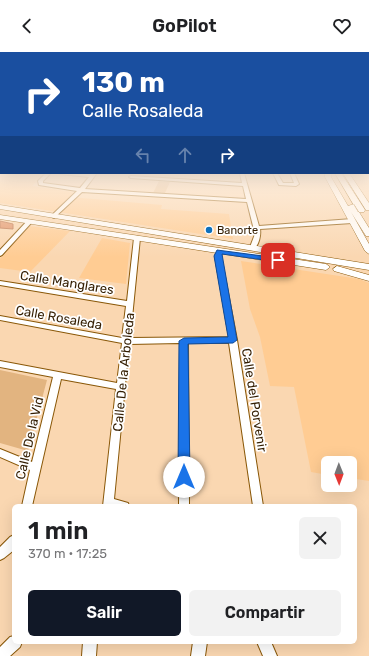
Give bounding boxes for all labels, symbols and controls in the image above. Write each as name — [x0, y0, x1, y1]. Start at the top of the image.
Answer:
icon: back — [16, 15, 38, 37]
text: GoPilot — [152, 15, 217, 37]
icon: heart — [331, 15, 353, 37]
text: 130 m — [82, 66, 165, 99]
icon: right — [16, 68, 68, 120]
text: Calle Rosaleda — [82, 100, 203, 122]
icon: left — [132, 144, 154, 166]
icon: ahead — [174, 144, 196, 166]
icon: right — [216, 144, 238, 166]
place label: Banorte — [217, 224, 258, 237]
marker: Banorte — [204, 225, 214, 235]
pin — [261, 243, 295, 277]
icon: arrive — [267, 249, 289, 271]
street label: Calle Manglares — [19, 268, 115, 298]
street label: Calle Rosaleda — [14, 302, 103, 332]
street label: Calle De la Arboleda — [110, 312, 137, 432]
street label: Calle del Porvenir — [239, 347, 270, 453]
street label: Calle De la Vid — [13, 395, 46, 481]
position arrow — [163, 456, 205, 498]
north arrow — [321, 456, 357, 492]
map controls — [321, 456, 357, 492]
text: 1 min — [28, 517, 88, 545]
button: close — [299, 517, 341, 559]
text: 370 m · 17:25 — [28, 546, 107, 561]
button: Salir — [28, 590, 181, 636]
button: Compartir — [189, 590, 341, 636]

